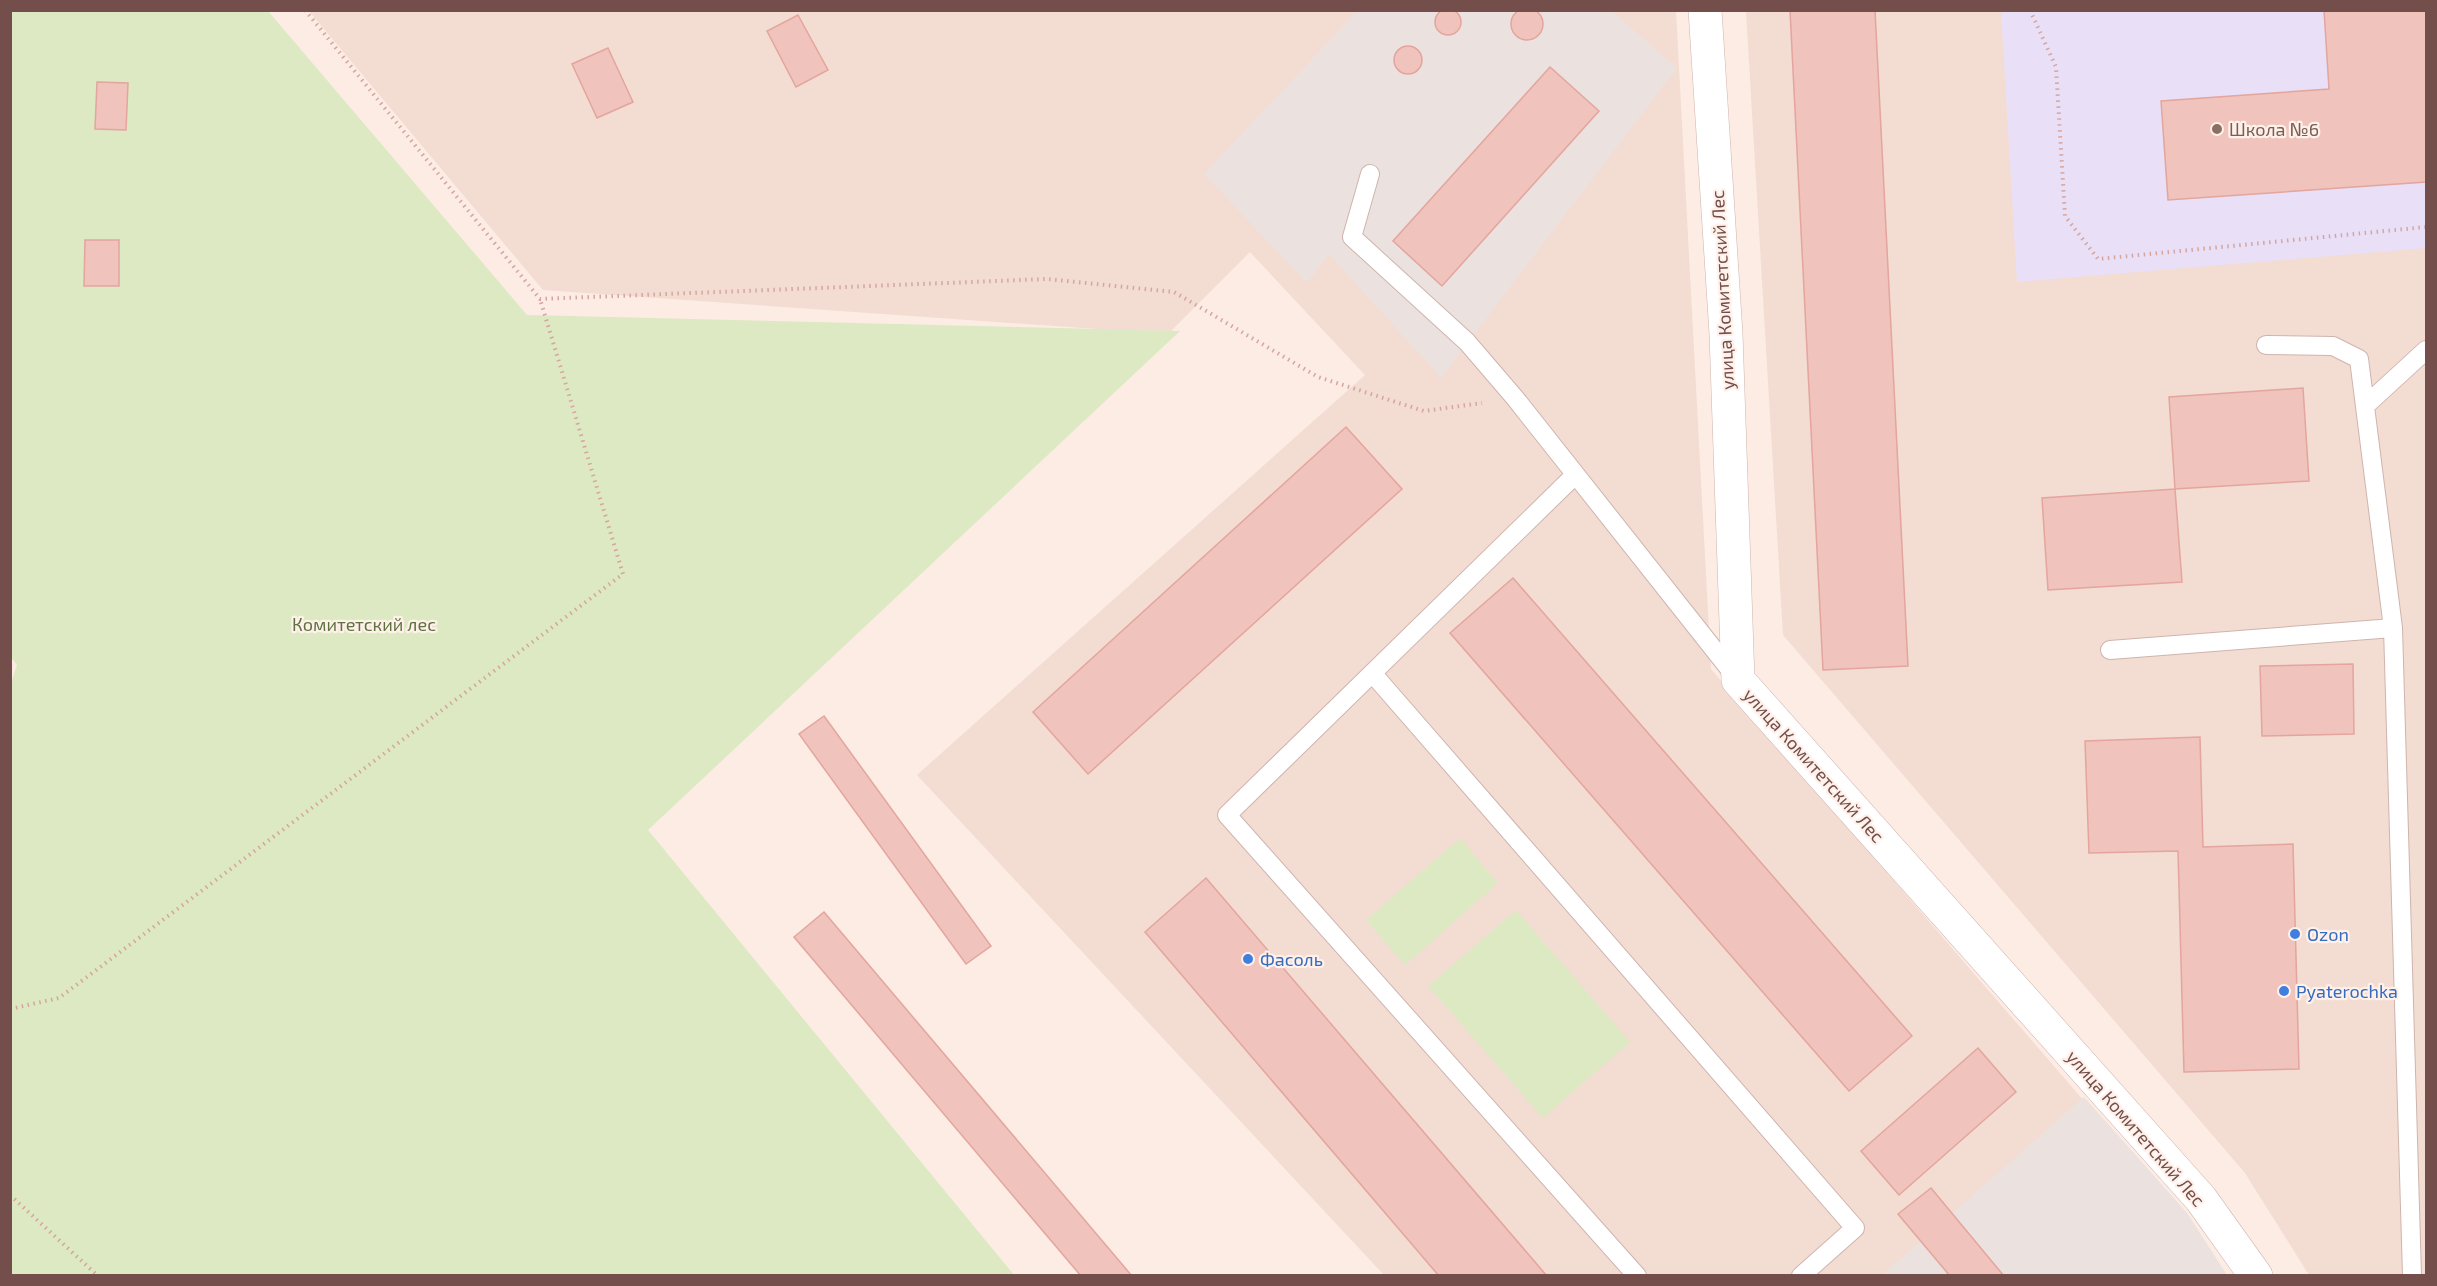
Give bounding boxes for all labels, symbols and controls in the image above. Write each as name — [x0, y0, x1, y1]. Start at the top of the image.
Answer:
place label: Школа №6 — [2229, 118, 2319, 140]
marker: Школа №6 — [2210, 122, 2224, 136]
street label: улица Комитетский Лес — [1706, 189, 1738, 390]
park label: Комитетский лес — [292, 613, 436, 635]
street label: улица Комитетский Лес — [1739, 683, 1889, 847]
place label: Ozon — [2307, 923, 2349, 945]
marker: Ozon — [2288, 927, 2302, 941]
place label: Фасоль — [1260, 948, 1323, 970]
marker: Фасоль — [1241, 952, 1255, 966]
place label: Pyaterochka — [2296, 980, 2398, 1002]
marker: Pyaterochka — [2277, 984, 2291, 998]
street label: улица Комитетский Лес — [2062, 1045, 2210, 1211]

